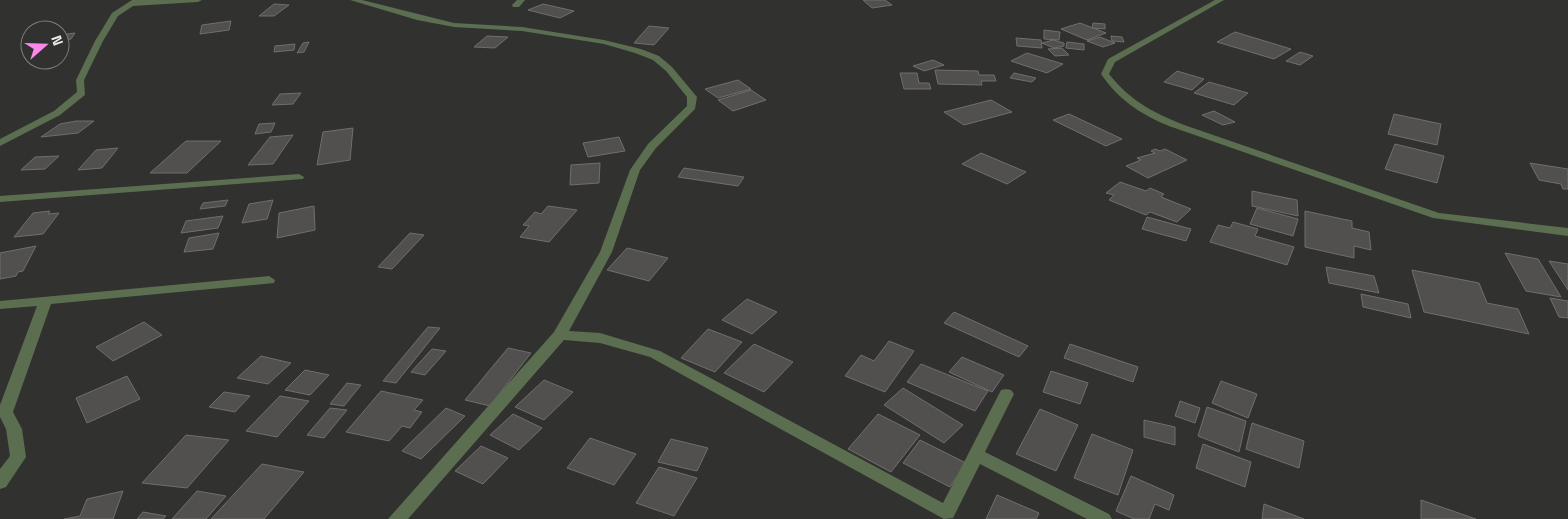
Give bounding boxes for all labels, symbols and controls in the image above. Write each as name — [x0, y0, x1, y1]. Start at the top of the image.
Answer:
north arrow — [20, 20, 70, 70]
text: N — [47, 33, 67, 48]

